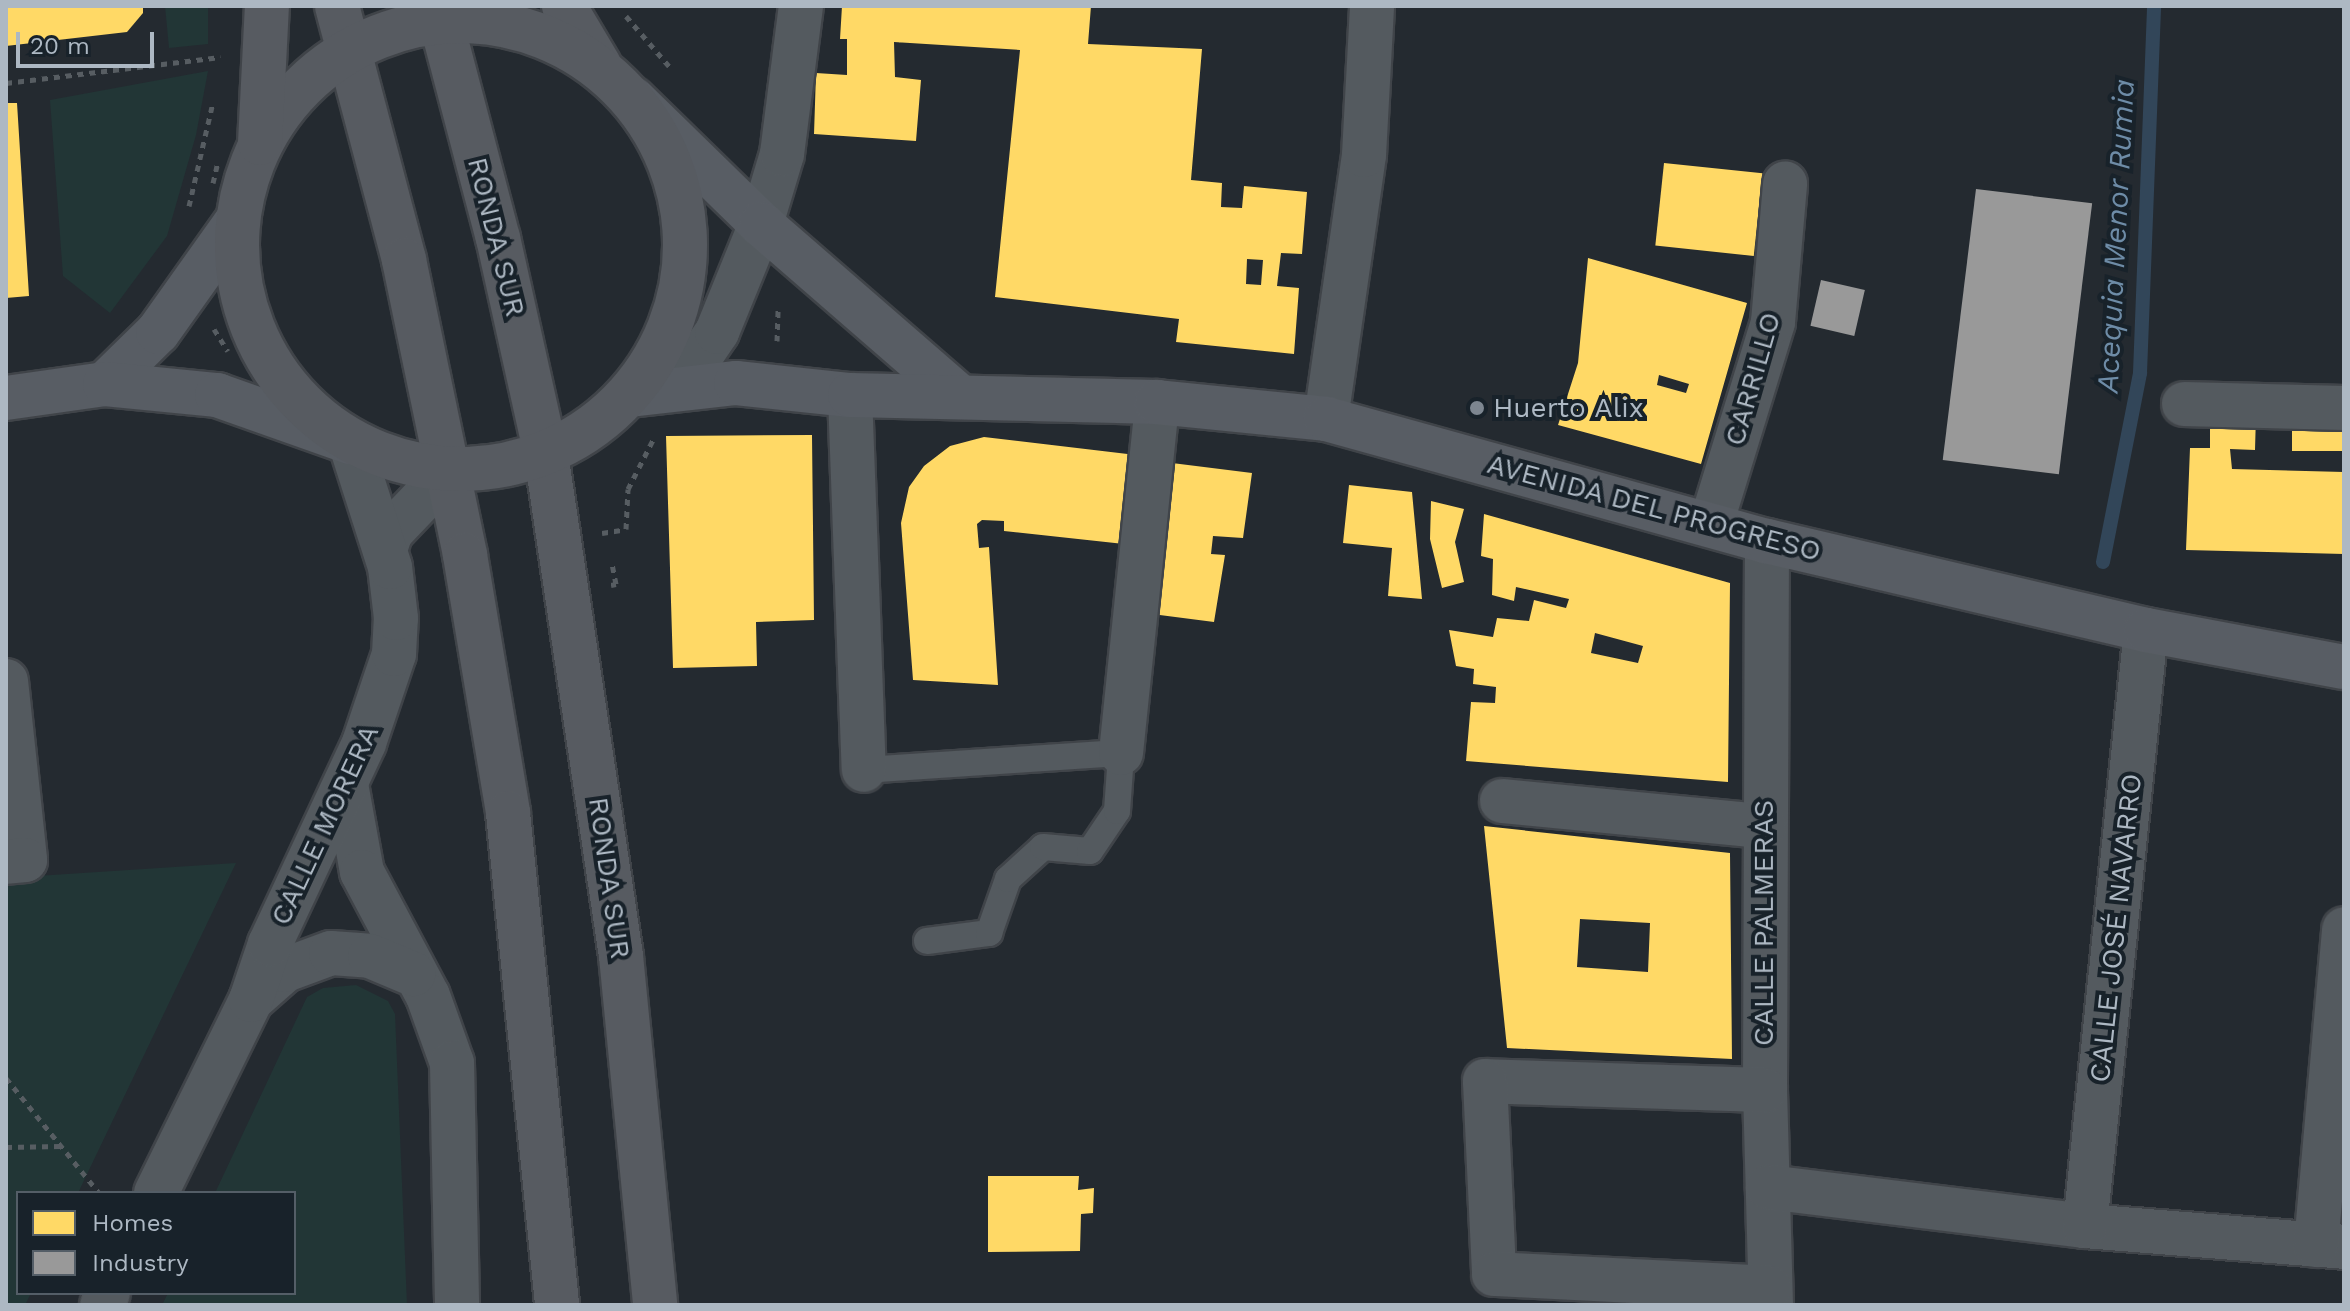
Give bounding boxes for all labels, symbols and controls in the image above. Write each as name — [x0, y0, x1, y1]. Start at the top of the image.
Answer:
scale bar — [20, 16, 158, 66]
text: 20 m — [30, 32, 90, 60]
water label: Acequia Menor Rumia — [2090, 78, 2142, 394]
street label: RONDA SUR — [460, 153, 532, 321]
street label: CARRILLO — [1718, 309, 1788, 449]
place label: Huerto Alix — [1493, 391, 1645, 425]
marker: Huerto Alix — [1468, 399, 1486, 417]
street label: AVENIDA DEL PROGRESO — [1483, 447, 1825, 569]
street label: CALLE MORERA — [264, 720, 386, 930]
street label: CALLE JOSÉ NAVARRO — [2083, 772, 2149, 1084]
street label: RONDA SUR — [581, 794, 637, 962]
street label: CALLE PALMERAS — [1747, 800, 1781, 1046]
legend — [16, 1191, 296, 1295]
text: Homes — [92, 1209, 173, 1237]
text: Industry — [92, 1249, 189, 1277]

